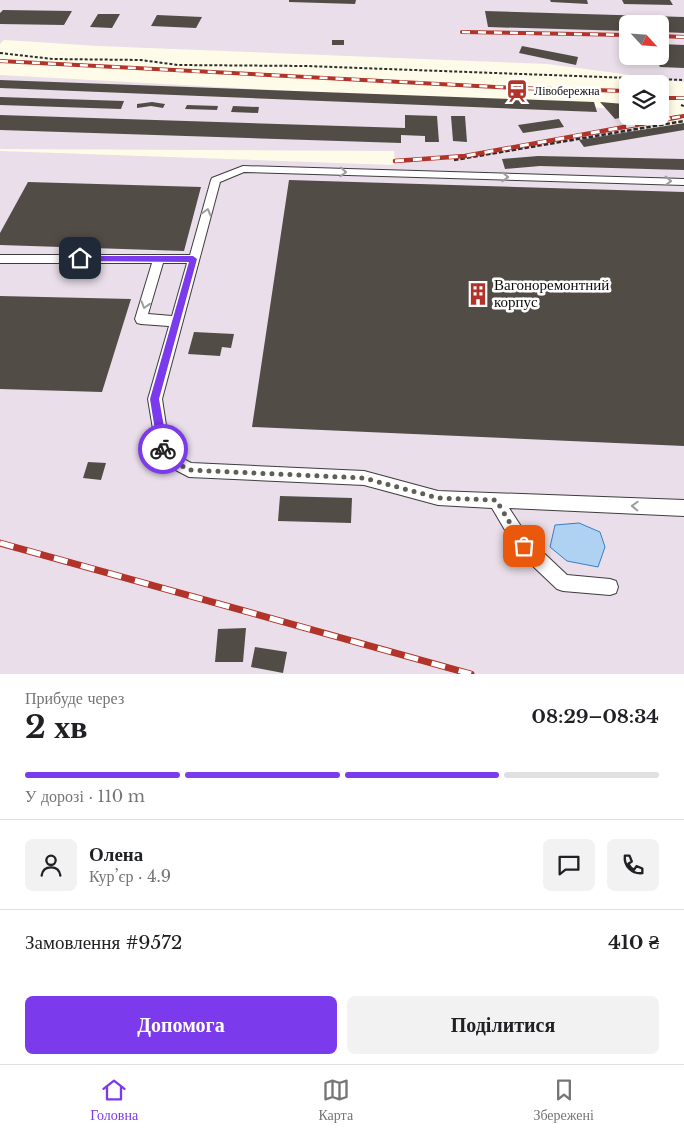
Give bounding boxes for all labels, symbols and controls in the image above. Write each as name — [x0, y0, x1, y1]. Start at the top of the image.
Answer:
north arrow — [619, 15, 669, 65]
map controls — [619, 15, 669, 125]
button: layers — [619, 75, 669, 125]
station icon: Лівобережна — [504, 78, 530, 104]
place label: Лівобережна — [534, 83, 600, 98]
one-way arrow — [340, 167, 347, 177]
one-way arrow — [502, 171, 510, 182]
one-way arrow — [664, 176, 672, 186]
one-way arrow — [201, 209, 211, 217]
pin — [59, 237, 101, 279]
icon: home — [66, 244, 94, 272]
place label: Вагоноремонтний корпус — [494, 275, 609, 311]
building icon: Вагоноремонтний корпус — [465, 281, 491, 307]
one-way arrow — [141, 300, 151, 308]
courier — [138, 424, 188, 474]
icon: bike — [149, 435, 177, 463]
one-way arrow — [631, 501, 639, 512]
pin — [503, 525, 545, 567]
icon: bag — [510, 532, 538, 560]
text: Прибуде через — [25, 688, 124, 708]
text: 08:29–08:34 — [532, 705, 659, 728]
text: 2 хв — [25, 707, 88, 747]
text: У дорозі · 110 m — [25, 786, 145, 806]
button: person — [25, 839, 77, 891]
button: chat — [543, 839, 595, 891]
button: phone — [607, 839, 659, 891]
text: Олена — [89, 843, 143, 866]
text: Кур’єр · 4.9 — [89, 866, 171, 886]
text: Замовлення #9572 — [25, 931, 183, 954]
text: 410 ₴ — [608, 931, 659, 954]
button: Допомога — [25, 996, 337, 1054]
button: Поділитися — [347, 996, 659, 1054]
tab: Головна — [90, 1076, 138, 1124]
tab: Карта — [318, 1076, 353, 1124]
tab: Збережені — [533, 1076, 594, 1124]

